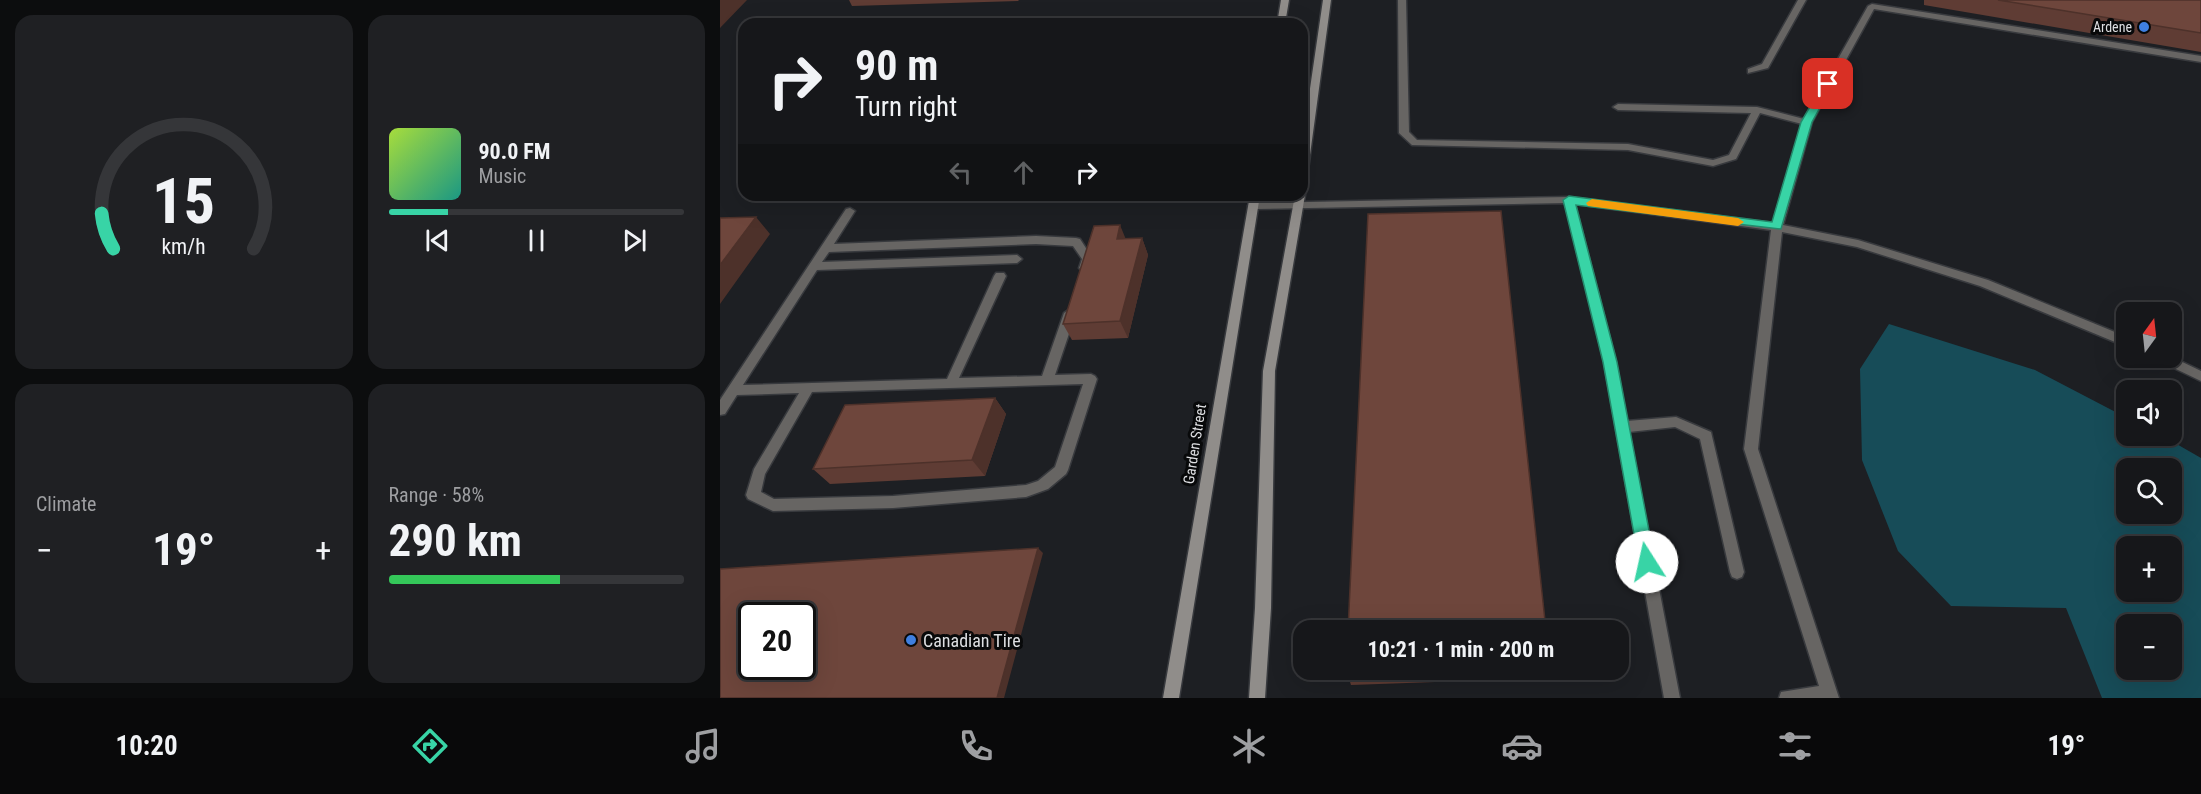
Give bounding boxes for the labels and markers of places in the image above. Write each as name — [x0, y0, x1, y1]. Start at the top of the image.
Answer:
place label: Ardene — [2093, 19, 2132, 35]
marker: Ardene — [2137, 20, 2151, 34]
pin — [1802, 58, 1853, 109]
place label: Canadian Tire — [923, 630, 1021, 651]
marker: Canadian Tire — [904, 633, 918, 647]

